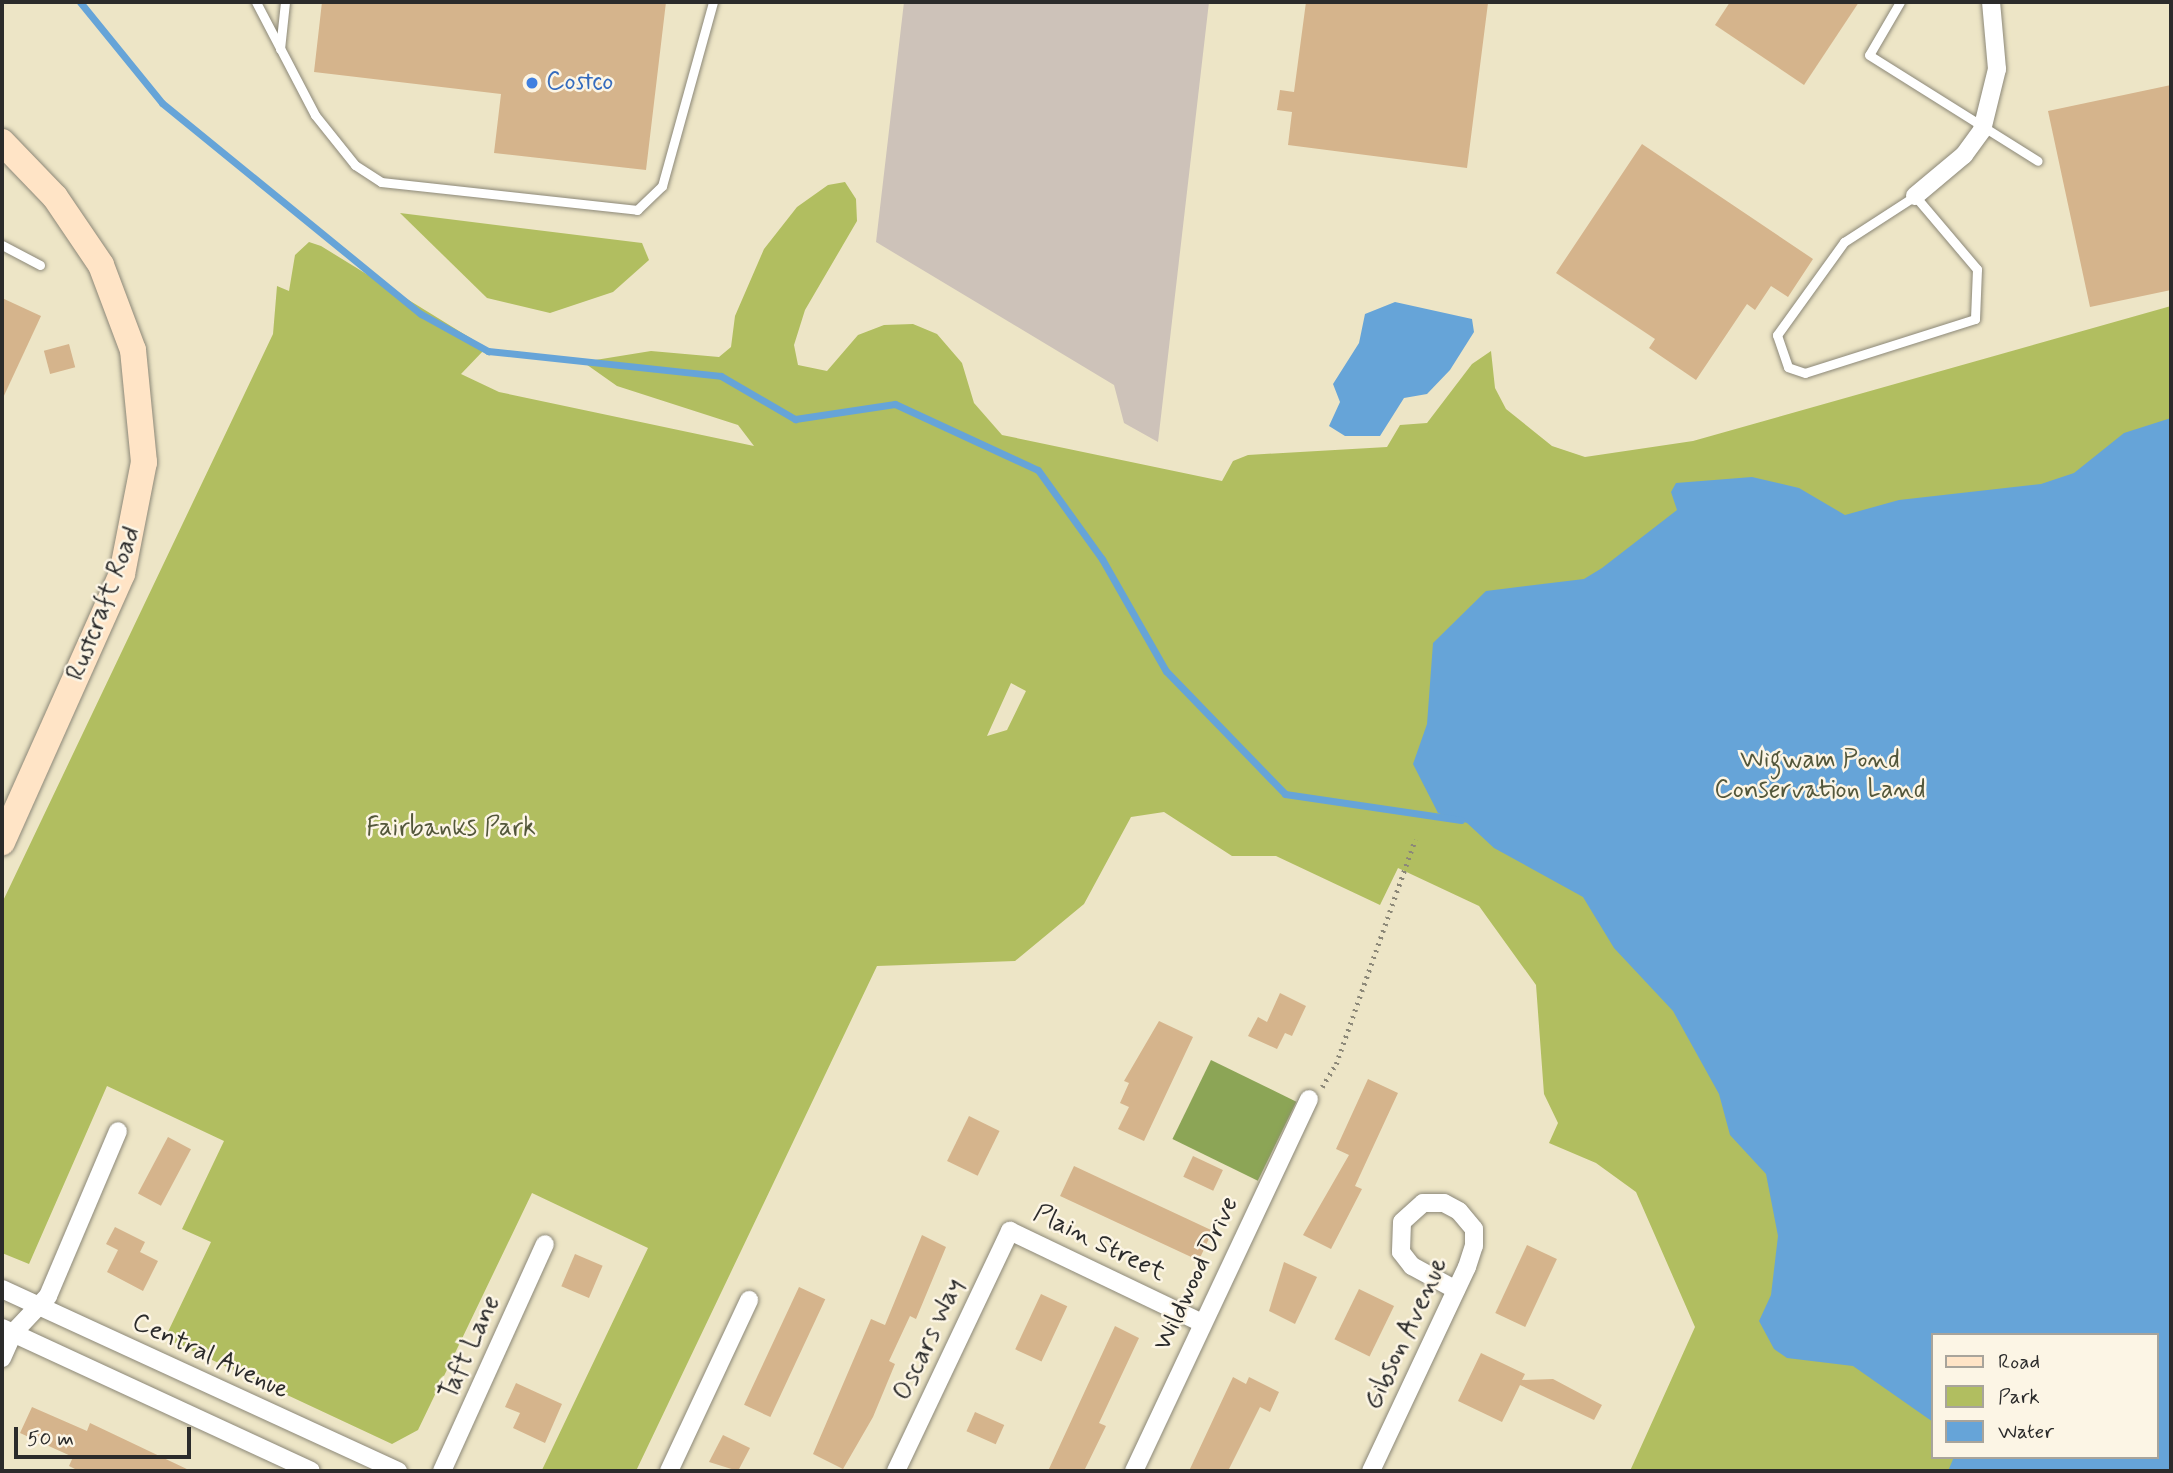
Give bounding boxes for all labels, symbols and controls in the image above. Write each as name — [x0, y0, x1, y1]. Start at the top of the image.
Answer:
place label: Costco — [546, 67, 613, 99]
marker: Costco — [524, 75, 540, 91]
street label: Rustcraft Road — [61, 522, 149, 686]
park label: Wigwam Pond Conservation Land — [1715, 745, 1925, 806]
park label: Fairbanks Park — [366, 813, 536, 845]
street label: Wildwood Drive — [1148, 1193, 1246, 1355]
street label: Plain Street — [1028, 1199, 1170, 1289]
street label: Gibson Avenue — [1359, 1255, 1455, 1413]
street label: Oscars Way — [887, 1272, 973, 1408]
street label: Taft Lane — [434, 1291, 508, 1405]
street label: Central Avenue — [124, 1306, 296, 1408]
legend — [1932, 1333, 2159, 1459]
text: Road — [1998, 1348, 2040, 1376]
text: Park — [1998, 1383, 2040, 1411]
scale bar — [18, 1414, 194, 1458]
text: Water — [1998, 1418, 2054, 1446]
text: 50 m — [27, 1425, 74, 1453]

